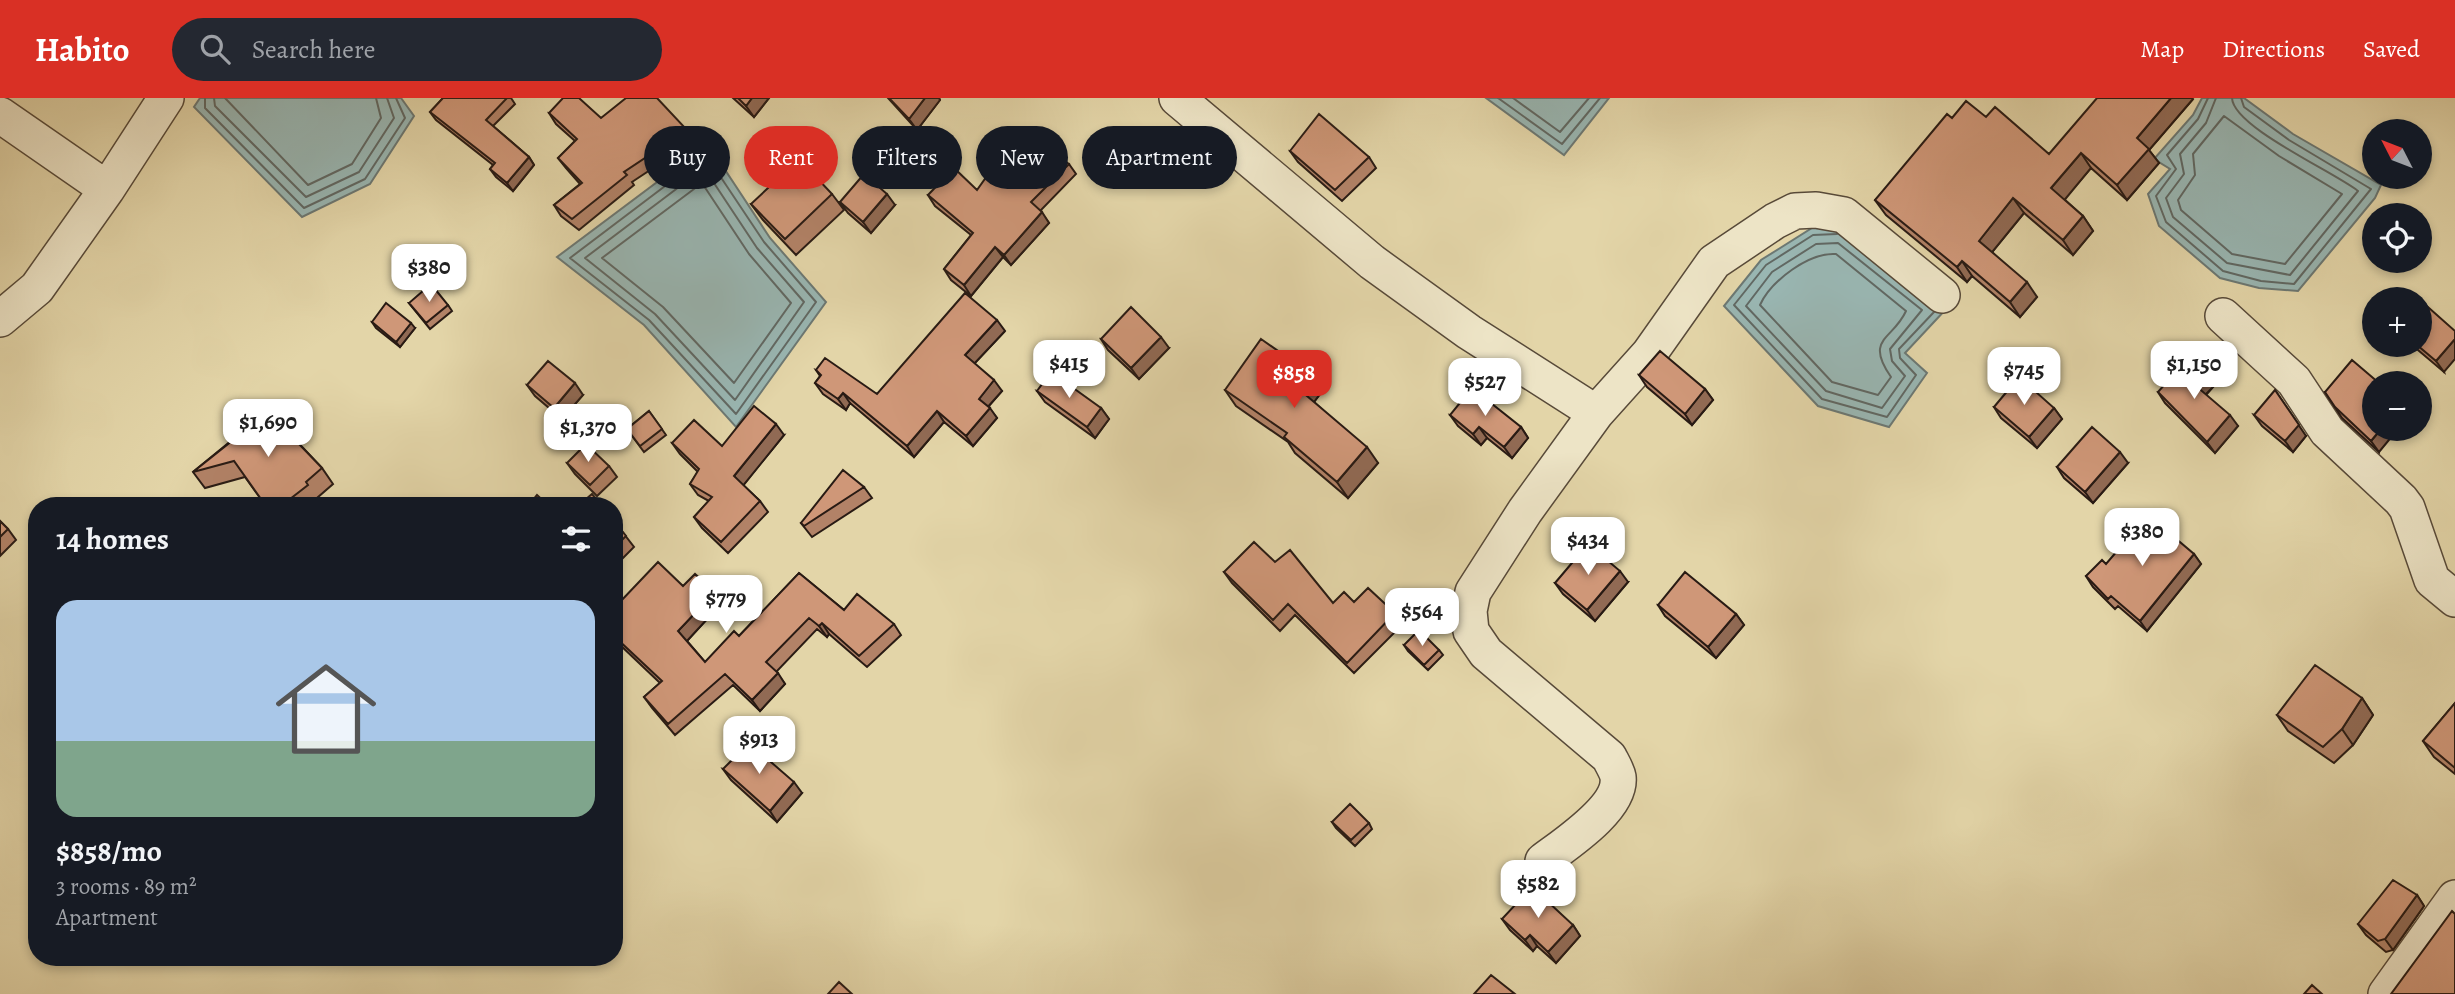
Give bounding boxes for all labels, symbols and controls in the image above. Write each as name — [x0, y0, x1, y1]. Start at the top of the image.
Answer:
search box — [172, 18, 662, 81]
text: Habito — [35, 27, 130, 72]
icon: search — [196, 30, 234, 68]
text: Search here — [252, 32, 375, 67]
text: Map — [2140, 33, 2184, 65]
text: Directions — [2222, 33, 2325, 65]
text: Saved — [2363, 33, 2420, 65]
north arrow — [2362, 119, 2432, 189]
map controls — [2362, 119, 2432, 441]
chip: Buy — [644, 126, 730, 189]
chip: Rent — [744, 126, 838, 189]
chip: Filters — [852, 126, 962, 189]
chip: New — [976, 126, 1068, 189]
chip: Apartment — [1082, 126, 1237, 189]
button: locate — [2362, 203, 2432, 273]
pin: $380 — [388, 244, 470, 304]
text: $380 — [407, 251, 451, 282]
button: + — [2362, 287, 2432, 357]
pin: $415 — [1028, 341, 1110, 400]
pin: $1,150 — [2137, 342, 2251, 401]
text: $415 — [1049, 347, 1089, 378]
pin: $745 — [1983, 348, 2065, 407]
text: $1,150 — [2167, 348, 2221, 379]
pin: $858 — [1253, 350, 1335, 410]
text: $745 — [2003, 354, 2045, 385]
text: $858 — [1273, 357, 1315, 388]
pin: $527 — [1444, 358, 1526, 418]
text: $527 — [1464, 365, 1506, 396]
button: − — [2362, 371, 2432, 441]
pin: $1,690 — [211, 400, 325, 459]
pin: $1,370 — [531, 404, 645, 464]
text: $1,690 — [239, 406, 297, 437]
text: $1,370 — [560, 411, 616, 442]
pin: $380 — [2101, 508, 2183, 568]
text: $380 — [2120, 515, 2164, 546]
pin: $434 — [1547, 518, 1629, 577]
text: 14 homes — [56, 519, 169, 559]
icon: filters — [557, 520, 595, 558]
text: $434 — [1567, 524, 1609, 555]
pin: $779 — [685, 575, 767, 635]
text: $779 — [705, 582, 747, 613]
pin: $564 — [1381, 588, 1463, 648]
text: $564 — [1401, 595, 1443, 626]
icon: home — [263, 646, 389, 772]
pin: $913 — [718, 716, 800, 776]
text: $913 — [739, 723, 779, 754]
text: $858/mo — [56, 831, 162, 871]
pin: $582 — [1497, 860, 1579, 920]
text: $582 — [1517, 867, 1559, 898]
text: 3 rooms · 89 m² — [56, 871, 197, 902]
text: Apartment — [56, 902, 158, 933]

